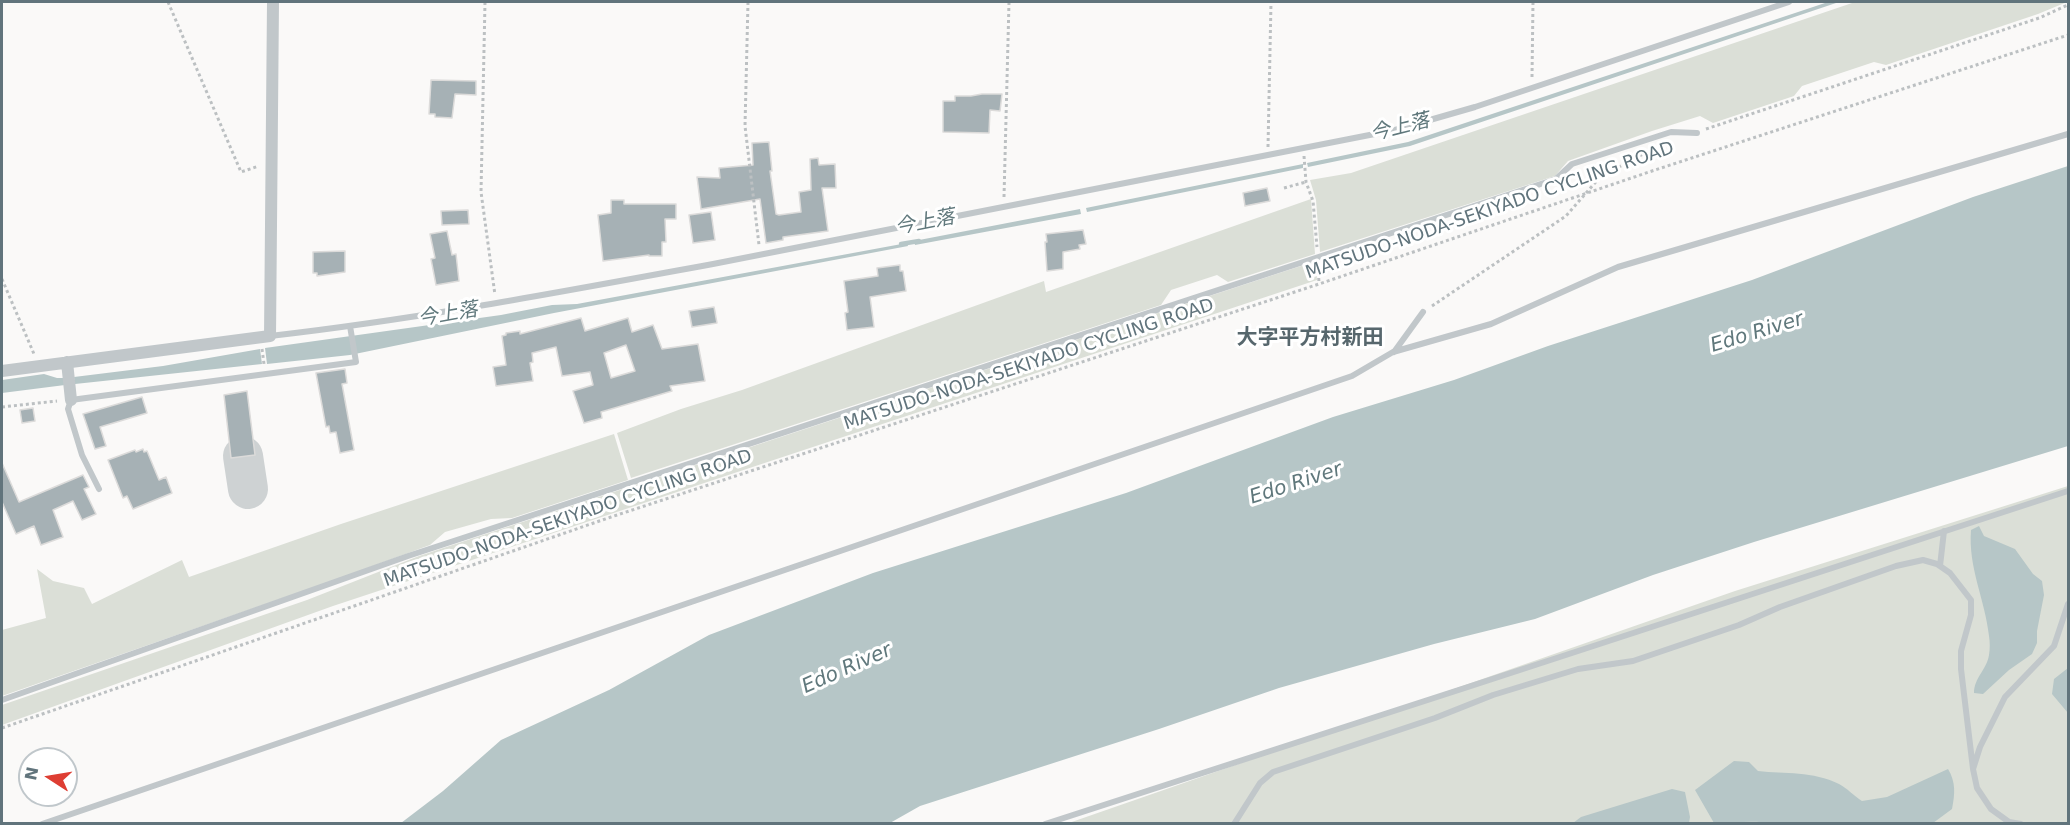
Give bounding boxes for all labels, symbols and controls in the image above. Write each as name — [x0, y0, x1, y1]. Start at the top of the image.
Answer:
water label: 今上落 — [1368, 109, 1432, 147]
street label: MATSUDO-NODA-SEKIYADO CYCLING ROAD — [1303, 138, 1677, 284]
water label: 今上落 — [893, 205, 957, 241]
street label: MATSUDO-NODA-SEKIYADO CYCLING ROAD — [841, 295, 1217, 435]
water label: 今上落 — [416, 298, 480, 332]
water label: Edo River — [1708, 308, 1806, 358]
district label: 大字平方村新田 — [1237, 326, 1383, 352]
street label: MATSUDO-NODA-SEKIYADO CYCLING ROAD — [381, 446, 755, 592]
water label: Edo River — [1247, 458, 1345, 510]
water label: Edo River — [798, 639, 896, 699]
north arrow — [18, 747, 78, 807]
text: N — [21, 765, 43, 782]

